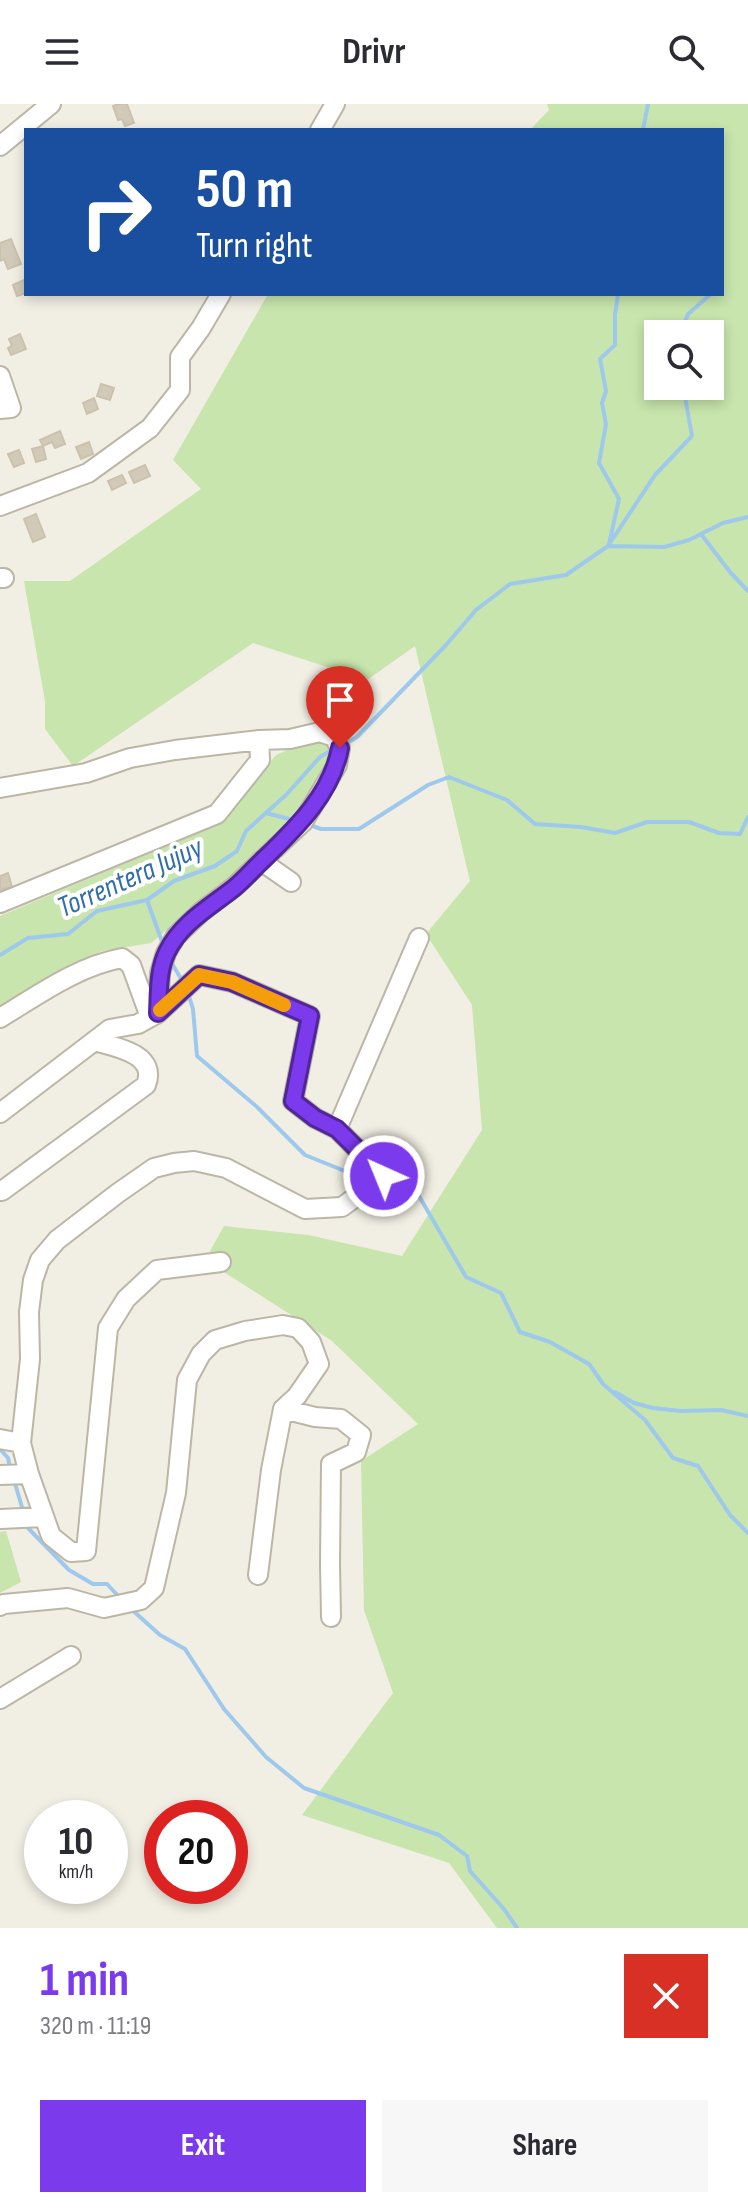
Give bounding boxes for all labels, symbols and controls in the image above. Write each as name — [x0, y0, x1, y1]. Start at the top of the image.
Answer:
icon: menu — [40, 30, 84, 74]
icon: search — [664, 30, 708, 74]
text: Drivr — [342, 31, 406, 74]
text: 50 m — [196, 157, 293, 224]
icon: right — [64, 160, 168, 264]
text: Turn right — [196, 225, 313, 268]
map controls — [644, 320, 724, 400]
button: search — [644, 320, 724, 400]
pin — [306, 666, 374, 748]
icon: arrive — [318, 678, 362, 722]
water label: Torrentera Jujuy — [52, 829, 210, 926]
position arrow — [342, 1134, 426, 1218]
speed limit sign: 20 — [144, 1800, 248, 1904]
text: 10 — [59, 1818, 93, 1866]
text: km/h — [59, 1860, 93, 1884]
text: 1 min — [40, 1952, 129, 2009]
button: close — [624, 1954, 708, 2038]
text: 320 m · 11:19 — [40, 2011, 151, 2042]
button: Exit — [40, 2100, 366, 2192]
button: Share — [382, 2100, 708, 2192]

